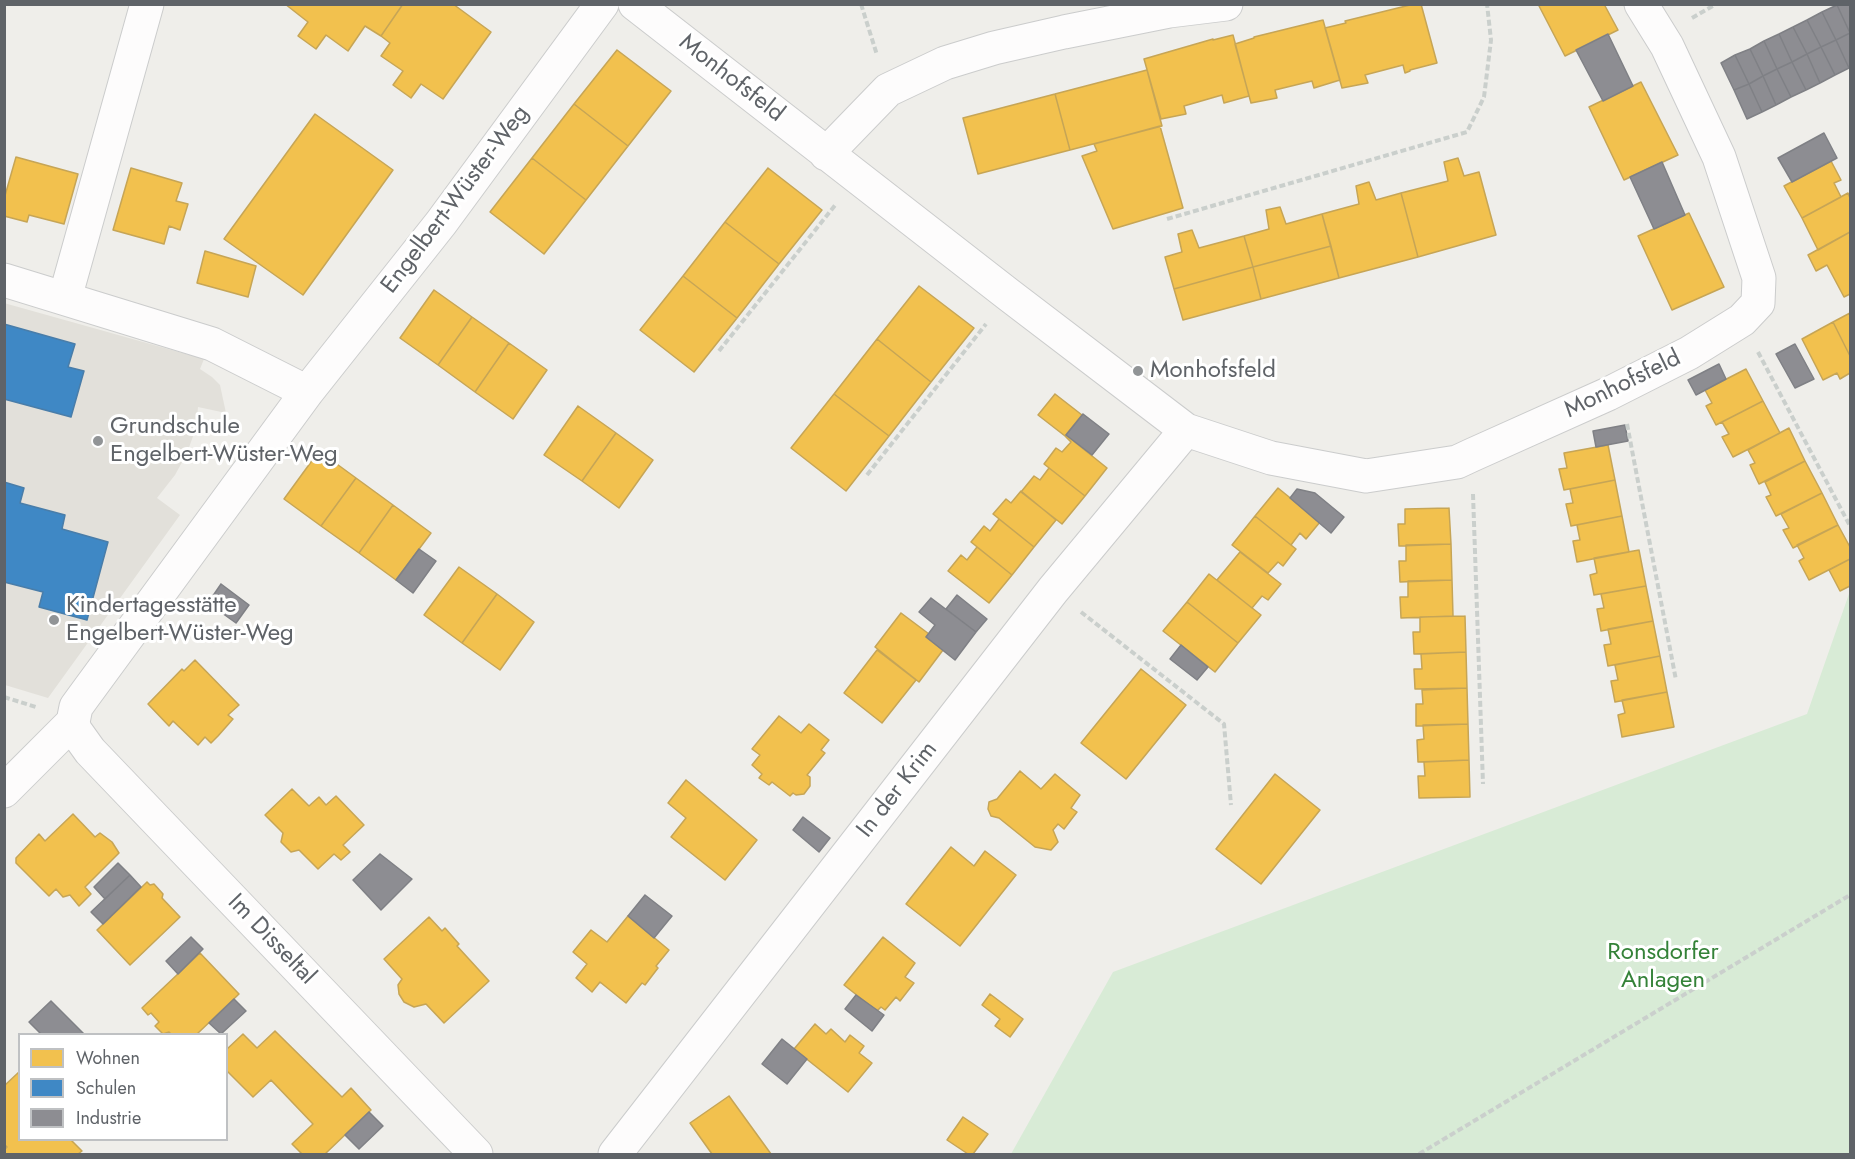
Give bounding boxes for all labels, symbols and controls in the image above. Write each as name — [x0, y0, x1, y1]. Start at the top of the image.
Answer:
street label: Monhofsfeld — [673, 29, 789, 129]
street label: Engelbert-Wüster-Weg — [376, 100, 536, 300]
street label: Monhofsfeld — [1560, 344, 1686, 426]
place label: Monhofsfeld — [1150, 357, 1276, 385]
marker: Monhofsfeld — [1131, 364, 1145, 378]
place label: Grundschule Engelbert-Wüster-Weg — [110, 413, 338, 469]
marker: Grundschule Engelbert-Wüster-Weg — [91, 434, 105, 448]
place label: Kindertagesstätte Engelbert-Wüster-Weg — [66, 592, 294, 648]
marker: Kindertagesstätte Engelbert-Wüster-Weg — [47, 613, 61, 627]
street label: In der Krim — [852, 736, 944, 844]
street label: Im Disseltal — [221, 889, 321, 991]
park label: Ronsdorfer Anlagen — [1607, 939, 1719, 995]
legend — [18, 1033, 228, 1141]
text: Wohnen — [76, 1045, 140, 1071]
text: Schulen — [76, 1075, 136, 1101]
text: Industrie — [76, 1105, 141, 1131]

